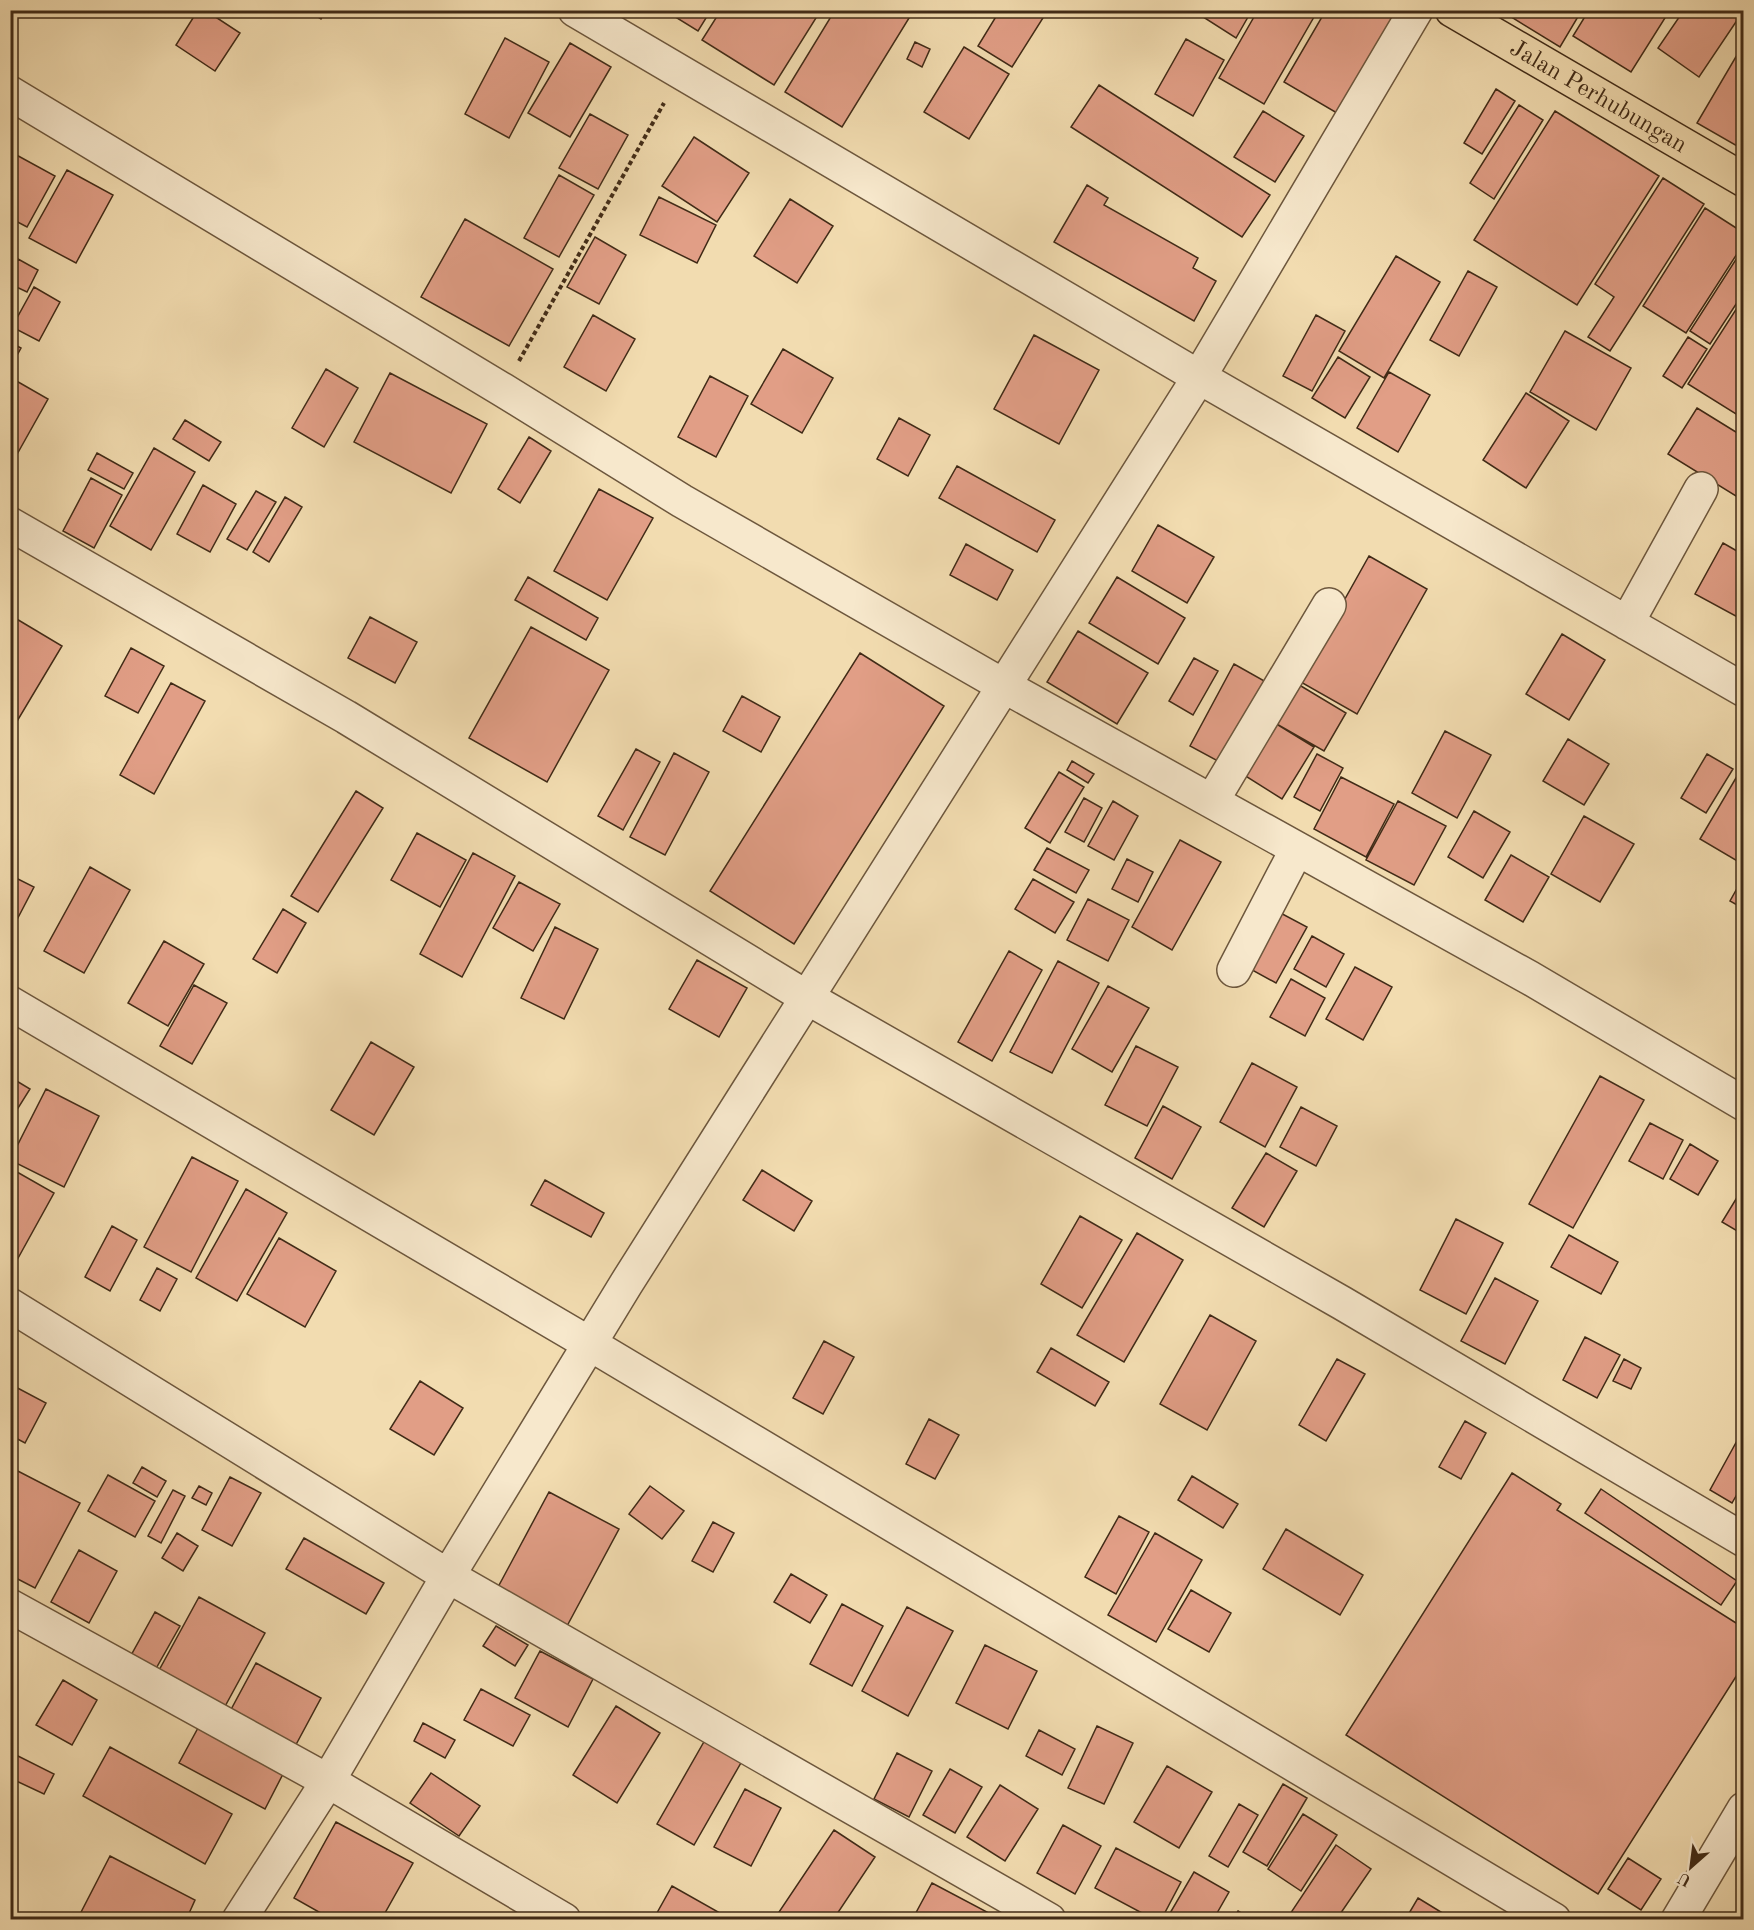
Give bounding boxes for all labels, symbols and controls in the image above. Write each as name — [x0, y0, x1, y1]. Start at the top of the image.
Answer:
street label: Jalan Perhubungan — [1505, 36, 1691, 158]
north arrow — [1661, 1837, 1721, 1897]
text: U — [1675, 1868, 1694, 1889]

